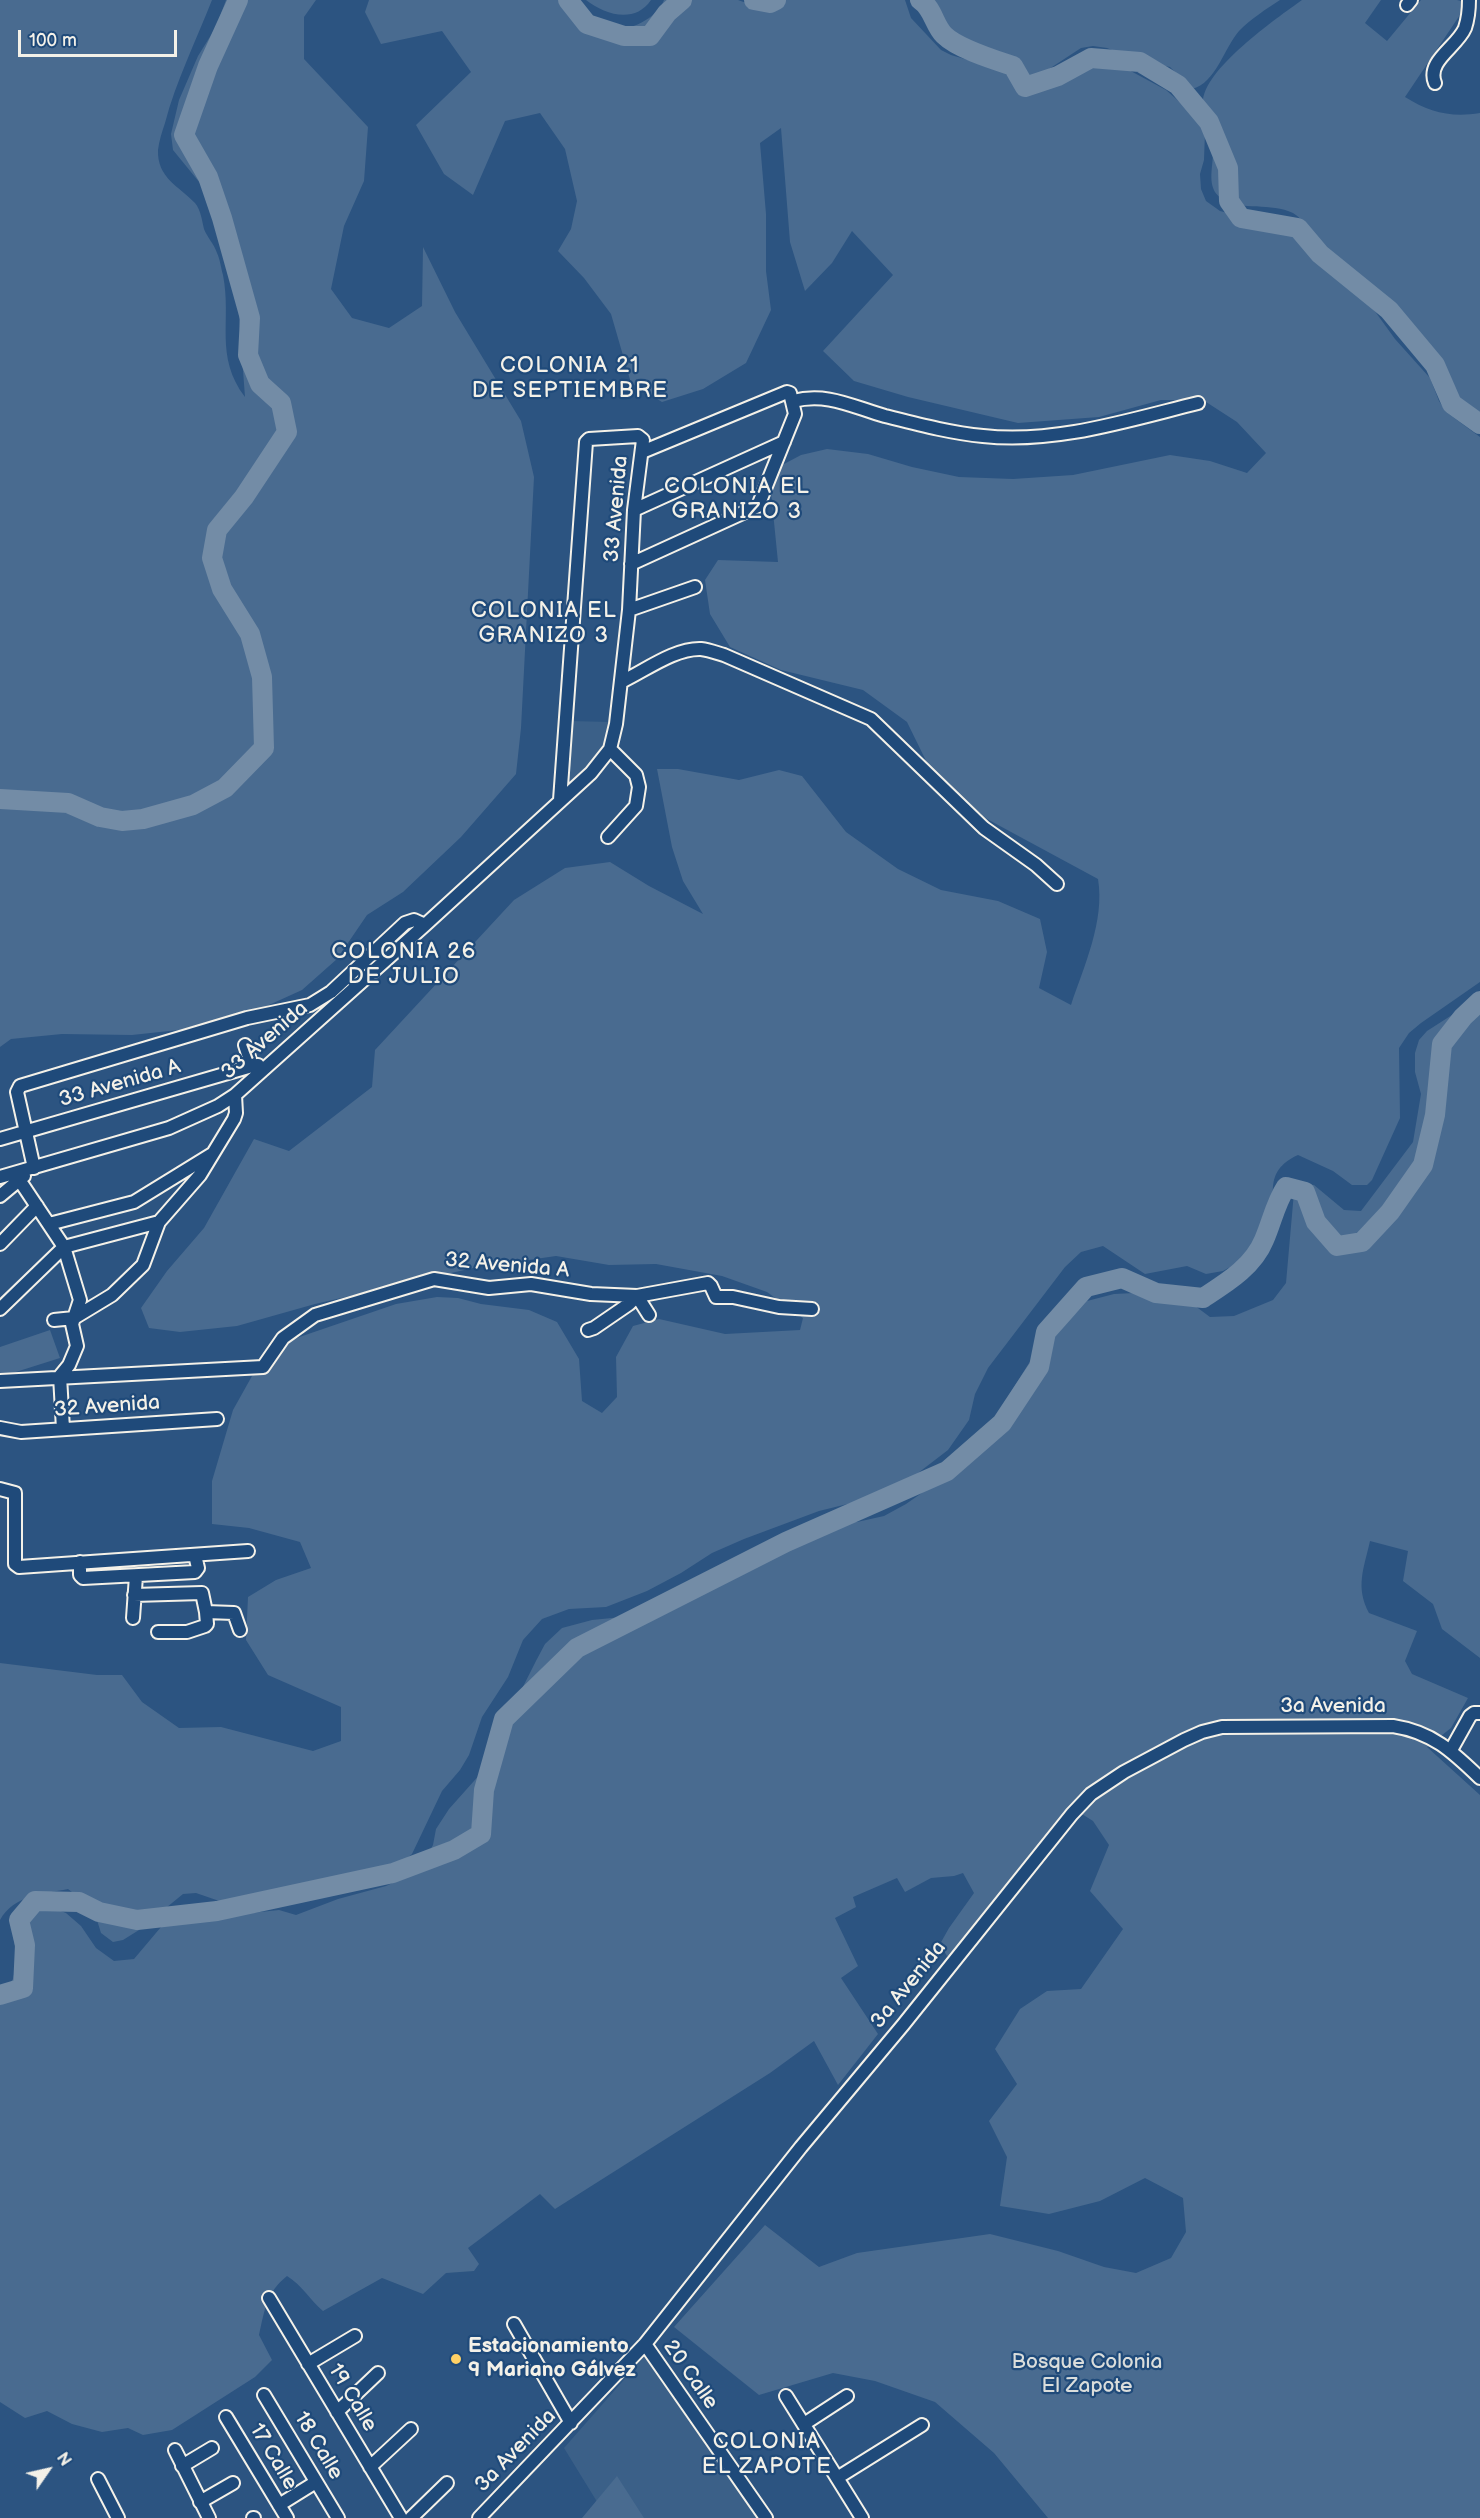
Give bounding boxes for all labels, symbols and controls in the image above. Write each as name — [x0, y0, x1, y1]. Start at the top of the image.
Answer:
scale bar — [21, 18, 180, 56]
text: 100 m — [29, 30, 77, 51]
district label: COLONIA 21 DE SEPTIEMBRE — [472, 353, 668, 404]
street label: 33 Avenida — [600, 455, 634, 563]
district label: COLONIA EL GRANIZO 3 — [664, 474, 810, 526]
district label: COLONIA EL GRANIZO 3 — [471, 598, 617, 650]
district label: COLONIA 26 DE JULIO — [331, 939, 477, 990]
street label: 33 Avenida — [216, 996, 314, 1086]
street label: 33 Avenida A — [56, 1055, 184, 1113]
street label: 32 Avenida A — [444, 1248, 570, 1284]
street label: 32 Avenida — [53, 1391, 161, 1423]
street label: 3a Avenida — [1280, 1694, 1386, 1720]
street label: 3a Avenida — [866, 1936, 952, 2034]
place label: Estacionamiento 9 Mariano Gálvez — [468, 2334, 636, 2384]
street label: 20 Calle — [657, 2335, 723, 2415]
park label: Bosque Colonia El Zapote — [1012, 2350, 1162, 2400]
marker: Estacionamiento 9 Mariano Gálvez — [449, 2352, 463, 2366]
street label: 19 Calle — [322, 2360, 382, 2436]
street label: 3a Avenida — [470, 2404, 562, 2498]
street label: 18 Calle — [288, 2408, 348, 2484]
street label: 17 Calle — [244, 2419, 302, 2495]
district label: COLONIA EL ZAPOTE — [702, 2429, 832, 2480]
north arrow — [18, 2440, 78, 2500]
text: N — [52, 2449, 75, 2470]

